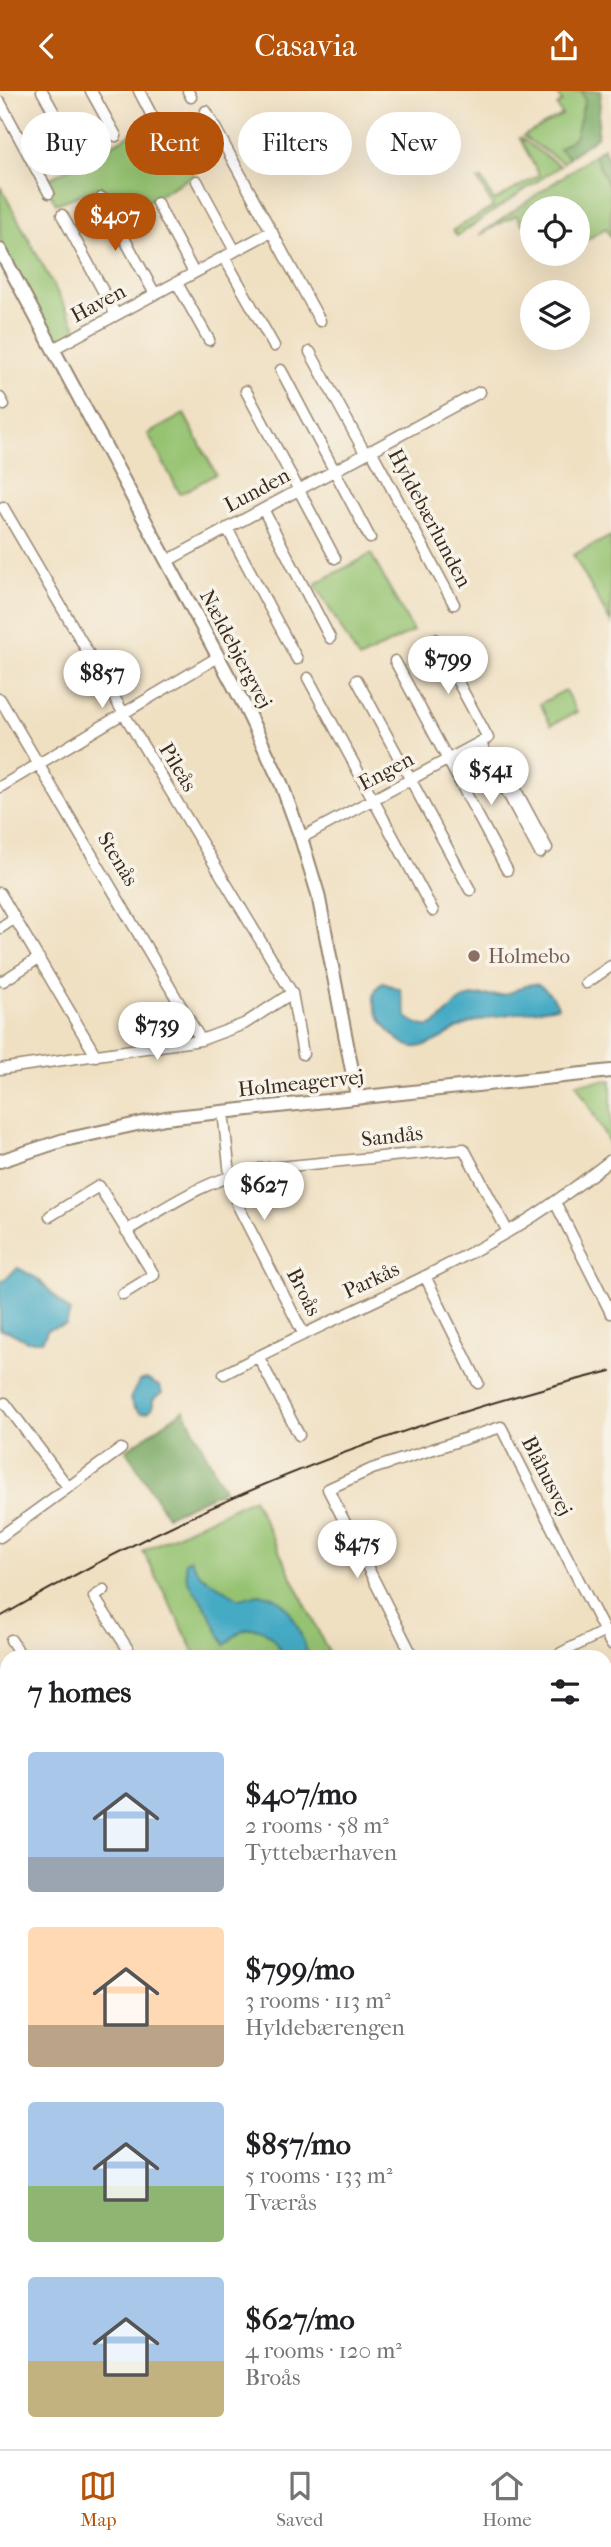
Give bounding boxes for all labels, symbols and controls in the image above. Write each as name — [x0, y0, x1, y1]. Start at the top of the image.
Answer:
icon: back — [28, 27, 66, 65]
text: Casavia — [254, 27, 357, 64]
icon: share — [545, 27, 583, 65]
chip: Buy — [21, 112, 111, 175]
chip: Rent — [125, 112, 224, 175]
chip: Filters — [238, 112, 352, 175]
chip: New — [366, 112, 461, 175]
pin: $407 — [74, 193, 156, 253]
map controls — [520, 196, 590, 350]
button: locate — [520, 196, 590, 266]
text: $407 — [90, 202, 140, 229]
street label: Haven — [66, 279, 130, 327]
button: layers — [520, 280, 590, 350]
street label: Hyldebærlunden — [383, 445, 477, 591]
street label: Lunden — [220, 463, 294, 517]
street label: Nældebjergvej — [195, 586, 277, 712]
pin: $799 — [407, 637, 489, 696]
text: $799 — [424, 645, 472, 672]
pin: $857 — [61, 651, 143, 710]
text: $857 — [79, 659, 125, 686]
street label: Pileås — [154, 738, 202, 796]
street label: Engen — [354, 747, 418, 795]
pin: $541 — [450, 747, 532, 807]
text: $541 — [469, 756, 513, 783]
street label: Stenås — [93, 828, 143, 890]
place label: Holmebo — [488, 944, 570, 968]
marker: Holmebo — [466, 948, 482, 964]
pin: $739 — [116, 1003, 198, 1062]
text: $739 — [134, 1011, 180, 1038]
street label: Holmeagervej — [237, 1064, 365, 1102]
street label: Sandås — [360, 1121, 424, 1151]
pin: $627 — [223, 1163, 305, 1222]
text: $627 — [240, 1171, 288, 1198]
street label: Parkås — [339, 1257, 403, 1303]
street label: Broås — [282, 1264, 326, 1320]
street label: Blåhusvej — [517, 1432, 577, 1520]
pin: $475 — [316, 1521, 398, 1580]
text: $475 — [334, 1529, 380, 1556]
icon: filters — [546, 1673, 584, 1711]
text: 7 homes — [28, 1675, 131, 1710]
text: $407/mo — [245, 1777, 357, 1812]
icon: home — [84, 1780, 168, 1864]
text: 2 rooms · 58 m² — [245, 1812, 389, 1839]
text: Tyttebærhaven — [245, 1839, 397, 1866]
text: $799/mo — [245, 1952, 355, 1987]
icon: home — [84, 1955, 168, 2039]
text: 3 rooms · 113 m² — [245, 1987, 391, 2014]
text: Hyldebærengen — [245, 2014, 405, 2041]
text: $857/mo — [245, 2127, 351, 2162]
icon: home — [84, 2130, 168, 2214]
text: 5 rooms · 133 m² — [245, 2162, 392, 2189]
text: Tværås — [245, 2189, 317, 2216]
text: $627/mo — [245, 2302, 355, 2337]
icon: home — [84, 2305, 168, 2389]
text: 4 rooms · 120 m² — [245, 2337, 402, 2364]
text: Broås — [245, 2364, 300, 2391]
tab: Map — [79, 2467, 117, 2531]
tab: Saved — [276, 2467, 323, 2531]
tab: Home — [482, 2467, 532, 2531]

